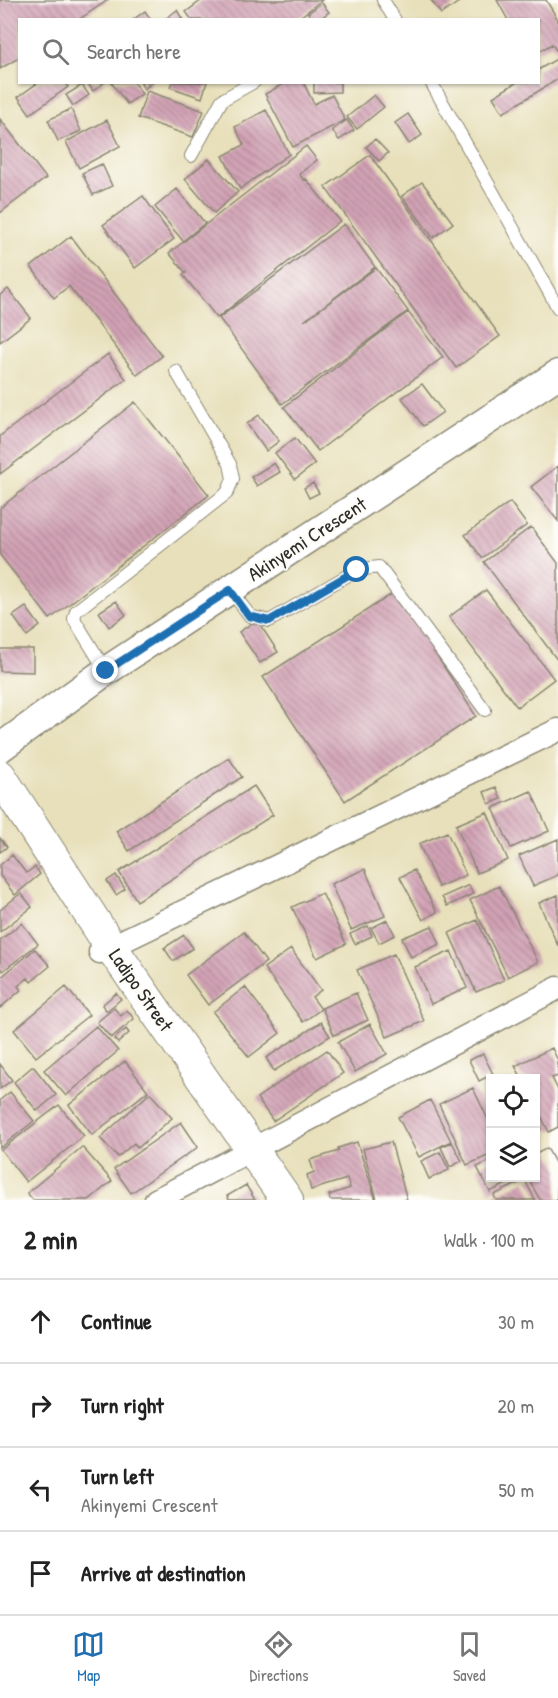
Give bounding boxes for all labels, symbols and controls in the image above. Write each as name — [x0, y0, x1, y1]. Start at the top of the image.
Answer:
search box — [18, 18, 540, 84]
icon: search — [39, 35, 72, 68]
text: Search here — [87, 36, 181, 66]
street label: Akinyemi Crescent — [242, 489, 372, 587]
route start — [343, 556, 369, 582]
route end — [92, 657, 118, 683]
street label: Ladipo Street — [103, 943, 180, 1037]
map controls — [486, 1074, 540, 1182]
button: locate — [486, 1074, 540, 1128]
button: layers — [486, 1128, 540, 1182]
text: 2 min — [24, 1222, 77, 1257]
text: Walk · 100 m — [444, 1226, 534, 1253]
icon: ahead — [24, 1305, 57, 1338]
text: Continue — [81, 1306, 152, 1336]
text: 30 m — [498, 1308, 534, 1335]
icon: right — [24, 1389, 57, 1422]
text: Turn right — [81, 1390, 164, 1420]
text: 20 m — [497, 1392, 534, 1419]
text: Turn left — [81, 1461, 154, 1491]
icon: left — [24, 1473, 57, 1506]
text: 50 m — [498, 1476, 534, 1503]
text: Akinyemi Crescent — [81, 1491, 218, 1518]
icon: arrive — [24, 1557, 57, 1590]
text: Arrive at destination — [81, 1558, 246, 1588]
tab: Map — [72, 1628, 105, 1686]
tab: Directions — [250, 1628, 308, 1686]
tab: Saved — [453, 1628, 486, 1686]

